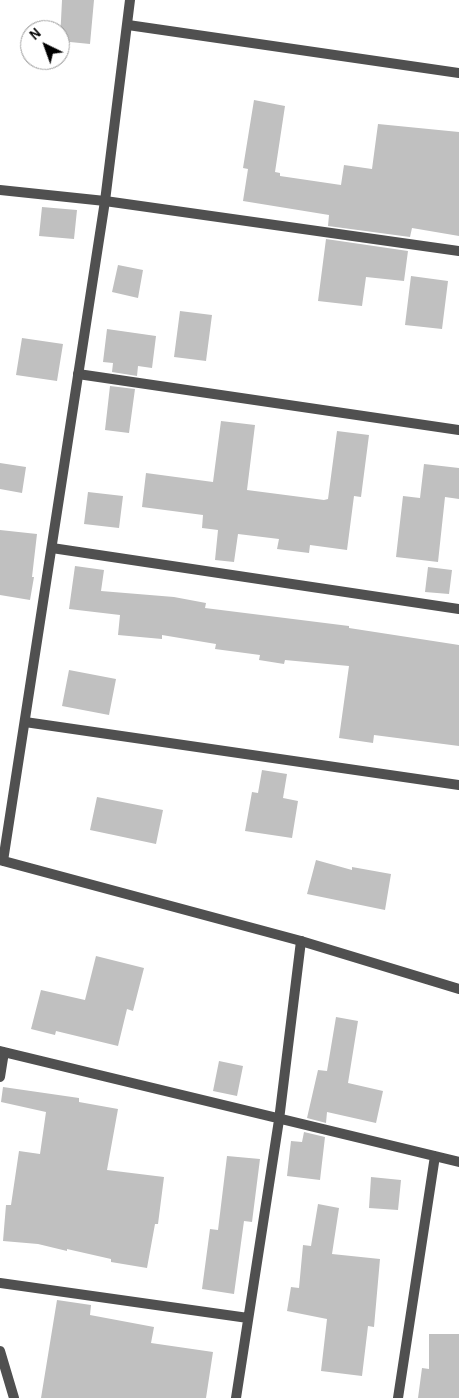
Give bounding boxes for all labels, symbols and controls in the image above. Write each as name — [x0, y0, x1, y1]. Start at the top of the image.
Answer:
north arrow — [20, 20, 70, 70]
text: N — [27, 26, 44, 43]

